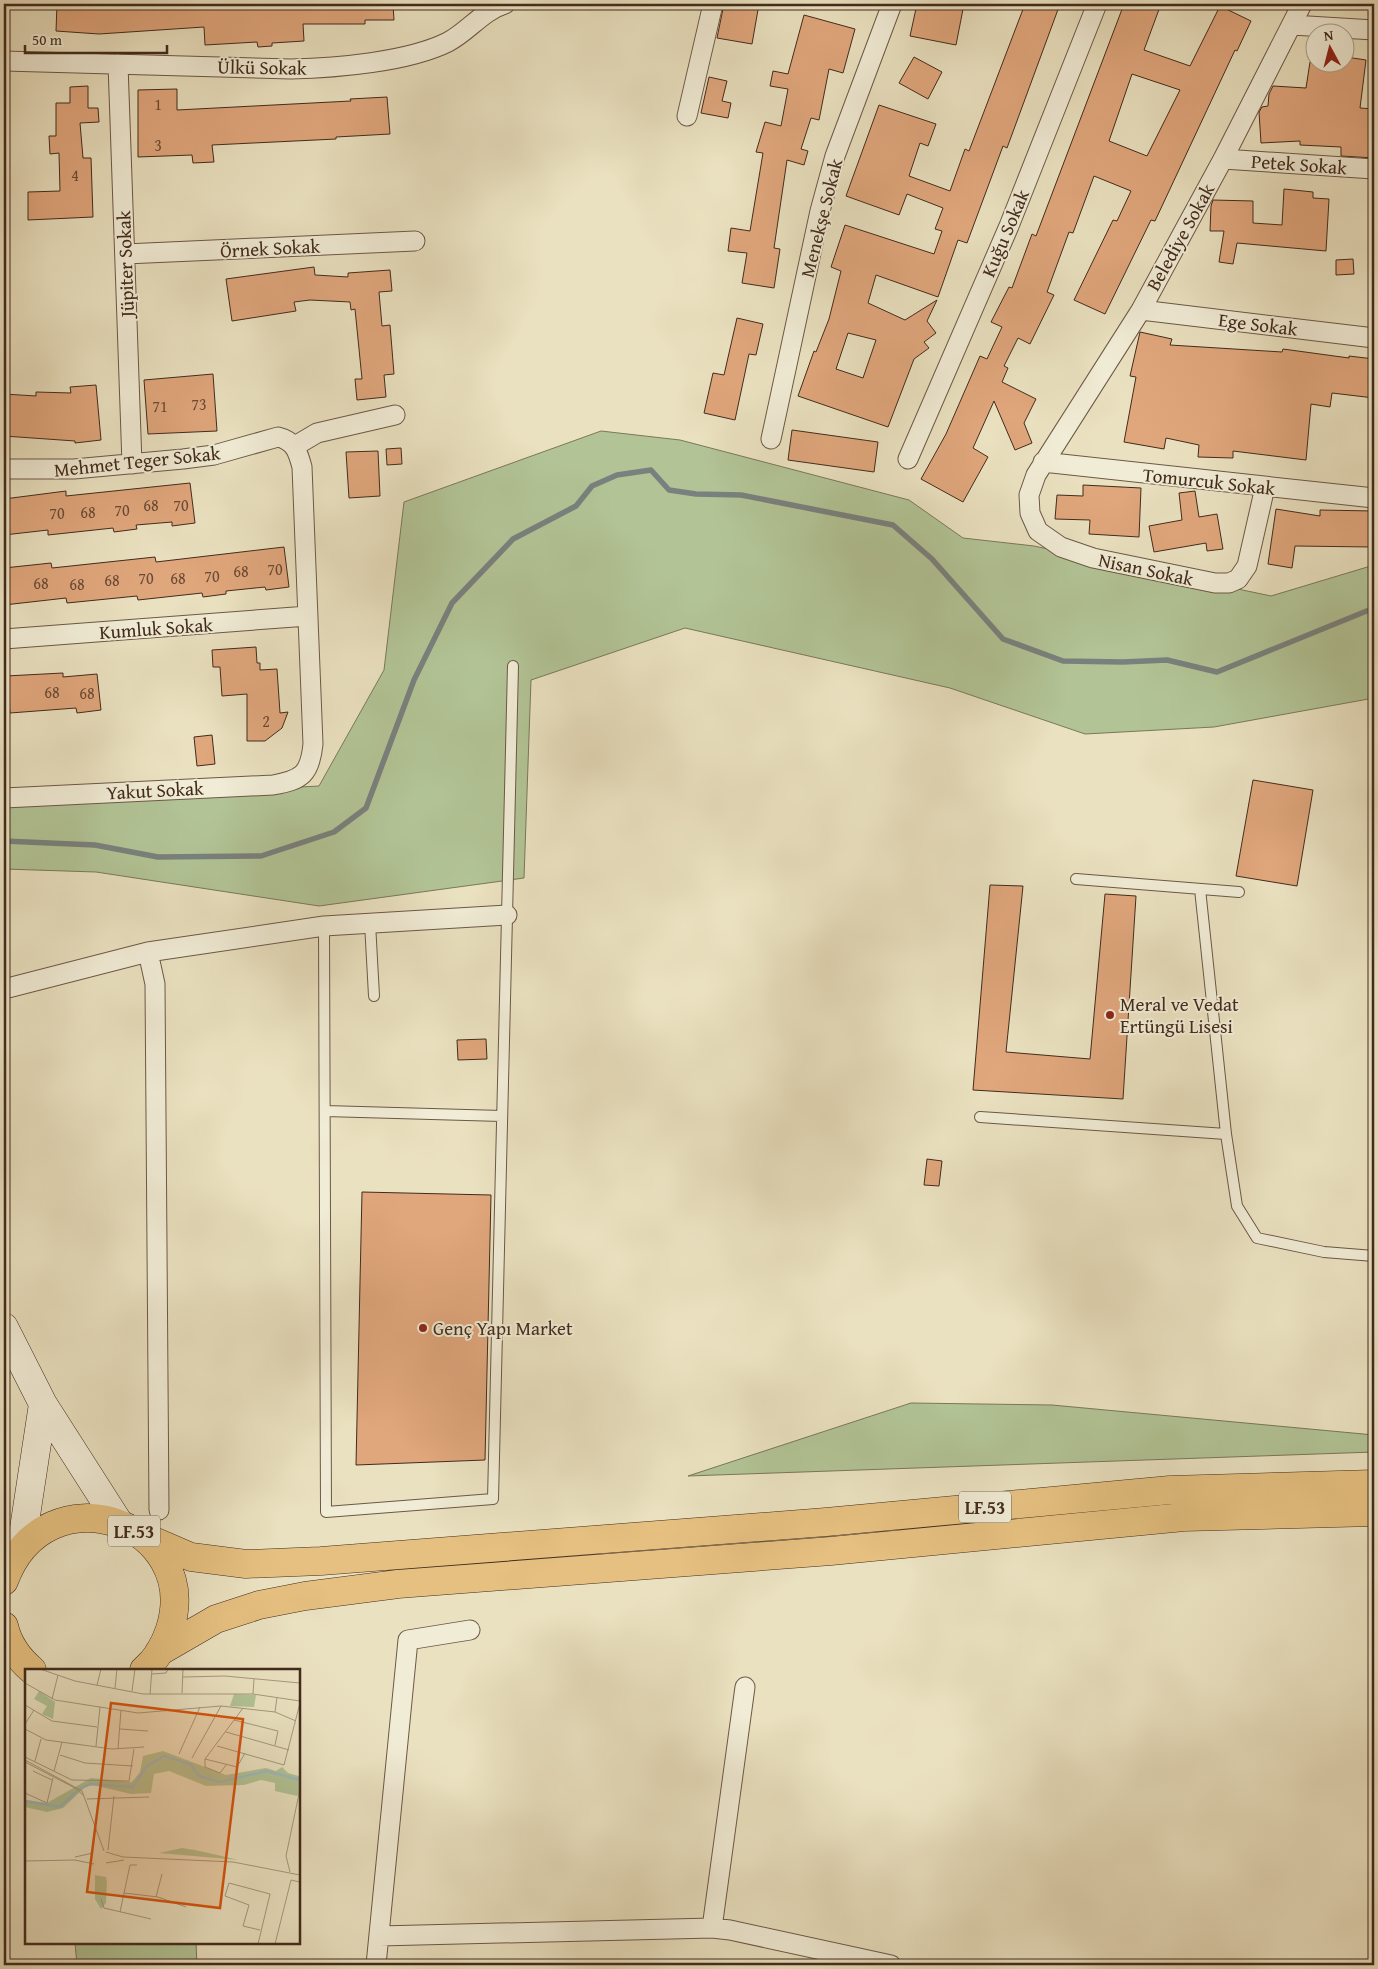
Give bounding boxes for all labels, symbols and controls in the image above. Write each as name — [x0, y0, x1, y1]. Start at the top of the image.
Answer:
scale bar — [25, 22, 168, 54]
north arrow — [1306, 22, 1356, 72]
text: N — [1323, 25, 1335, 46]
text: 50 m — [32, 29, 63, 50]
street label: Ülkü Sokak — [217, 52, 307, 82]
house number: 1 — [154, 92, 162, 116]
house number: 3 — [154, 133, 162, 157]
street label: Petek Sokak — [1250, 147, 1348, 181]
street label: Menekşe Sokak — [793, 155, 849, 280]
house number: 4 — [71, 163, 79, 187]
street label: Belediye Sokak — [1139, 178, 1221, 296]
street label: Kuğu Sokak — [974, 185, 1036, 281]
street label: Jüpiter Sokak — [109, 210, 141, 320]
street label: Örnek Sokak — [219, 231, 321, 265]
street label: Ege Sokak — [1217, 305, 1299, 343]
house number: 73 — [191, 392, 207, 416]
house number: 71 — [152, 394, 168, 418]
street label: Mehmet Teger Sokak — [53, 438, 222, 484]
street label: Tomurcuk Sokak — [1142, 460, 1277, 502]
house number: 68 — [143, 493, 159, 517]
house number: 70 — [173, 493, 189, 517]
house number: 70 — [114, 498, 130, 522]
house number: 68 — [80, 500, 96, 524]
house number: 70 — [49, 501, 65, 525]
street label: Nisan Sokak — [1096, 545, 1196, 593]
house number: 70 — [267, 557, 283, 581]
house number: 68 — [233, 559, 249, 583]
house number: 70 — [204, 564, 220, 588]
house number: 70 — [138, 566, 154, 590]
house number: 68 — [170, 566, 186, 590]
house number: 68 — [104, 568, 120, 592]
house number: 68 — [33, 571, 49, 595]
house number: 68 — [69, 572, 85, 596]
street label: Kumluk Sokak — [98, 610, 214, 646]
house number: 68 — [44, 680, 60, 704]
house number: 68 — [79, 681, 95, 705]
house number: 2 — [262, 709, 270, 733]
street label: Yakut Sokak — [106, 773, 205, 807]
place label: Meral ve Vedat Ertüngü Lisesi — [1120, 990, 1239, 1040]
marker: Meral ve Vedat Ertüngü Lisesi — [1104, 1009, 1116, 1021]
place label: Genç Yapı Market — [433, 1314, 573, 1342]
marker: Genç Yapı Market — [417, 1322, 429, 1334]
road number: LF.53 — [959, 1491, 1011, 1522]
road number: LF.53 — [108, 1515, 160, 1546]
inset map — [25, 1669, 300, 1944]

